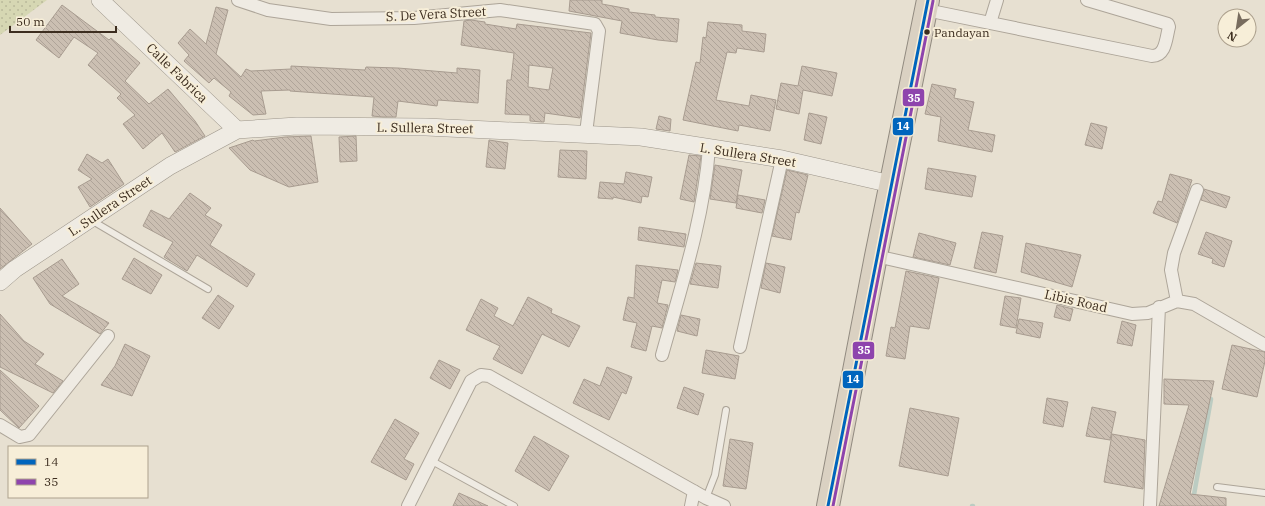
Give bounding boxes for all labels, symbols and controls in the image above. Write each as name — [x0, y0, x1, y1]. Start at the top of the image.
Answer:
street label: S. De Vera Street — [385, 3, 487, 25]
scale bar — [10, 8, 116, 34]
north arrow — [1217, 8, 1257, 48]
text: 50 m — [16, 14, 45, 29]
place label: Pandayan — [934, 25, 990, 40]
marker: Pandayan — [922, 27, 932, 37]
text: N — [1224, 28, 1239, 45]
street label: Calle Fabrica — [143, 39, 211, 107]
line badge: 35 — [902, 88, 925, 107]
text: 35 — [907, 91, 921, 105]
line badge: 14 — [892, 117, 914, 136]
street label: L. Sullera Street — [376, 119, 474, 137]
text: 14 — [896, 119, 910, 133]
street label: L. Sullera Street — [699, 139, 798, 171]
street label: L. Sullera Street — [65, 172, 155, 240]
street label: Libis Road — [1043, 286, 1109, 317]
line badge: 35 — [852, 341, 875, 360]
text: 35 — [857, 343, 871, 357]
line badge: 14 — [842, 370, 864, 389]
text: 14 — [846, 372, 860, 386]
legend — [8, 446, 148, 498]
text: 14 — [44, 454, 58, 469]
text: 35 — [44, 474, 58, 489]

